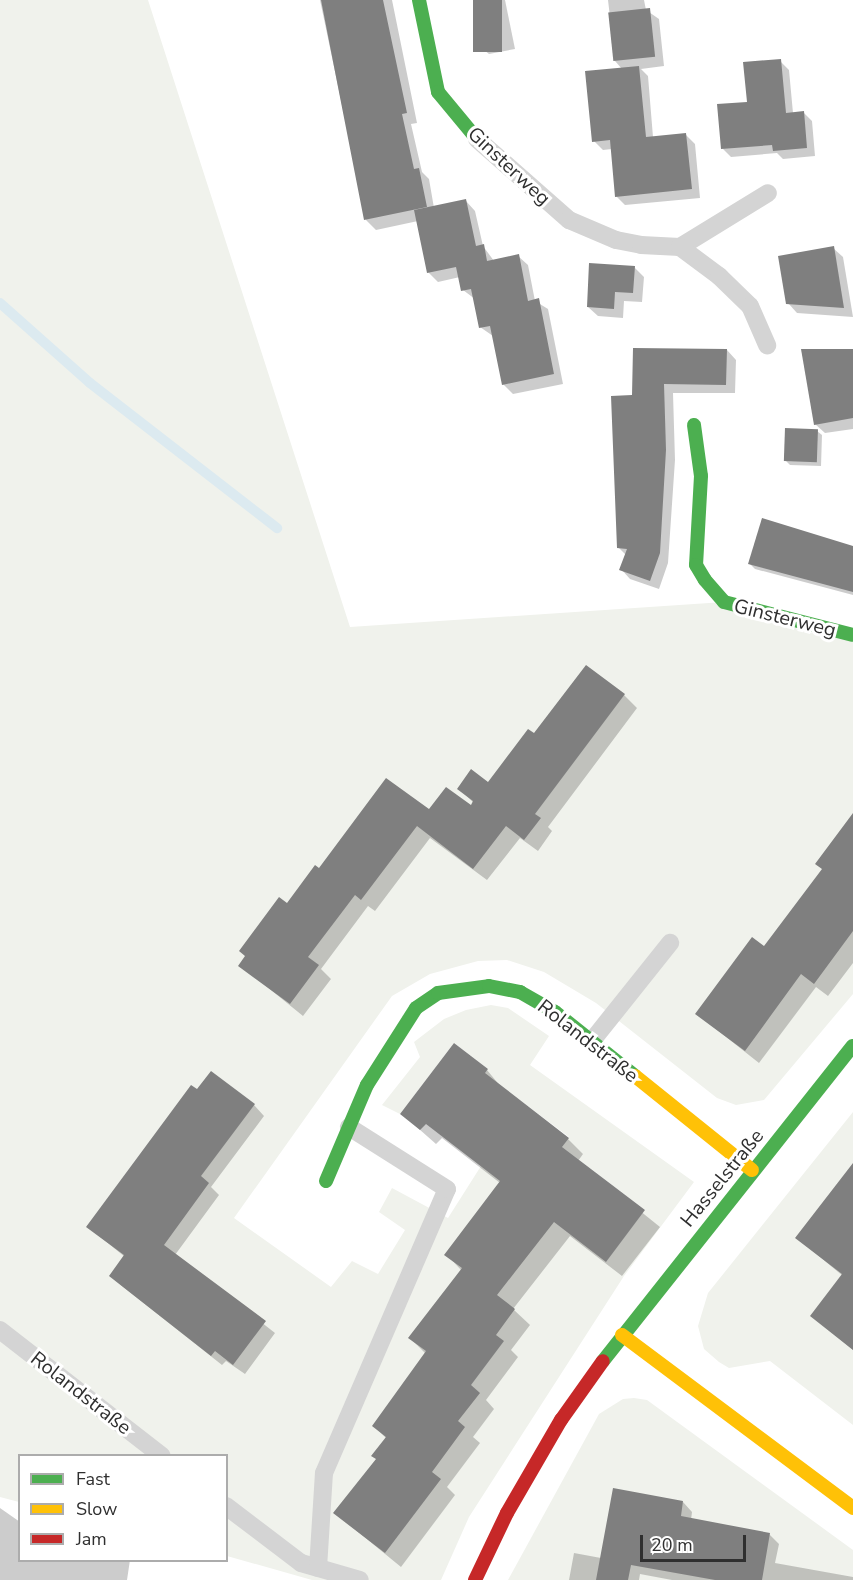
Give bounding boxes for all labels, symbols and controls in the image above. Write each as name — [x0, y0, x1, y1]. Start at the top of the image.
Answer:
street label: Ginsterweg — [463, 122, 555, 210]
street label: Ginsterweg — [731, 594, 839, 642]
street label: Rolandstraße — [533, 994, 643, 1088]
street label: Hasselstraße — [675, 1124, 769, 1232]
street label: Rolandstraße — [26, 1346, 136, 1440]
legend — [18, 1454, 228, 1562]
text: Fast — [76, 1467, 110, 1491]
text: Slow — [76, 1497, 117, 1521]
scale bar — [643, 1523, 750, 1561]
text: Jam — [76, 1527, 107, 1551]
text: 20 m — [651, 1533, 693, 1557]

